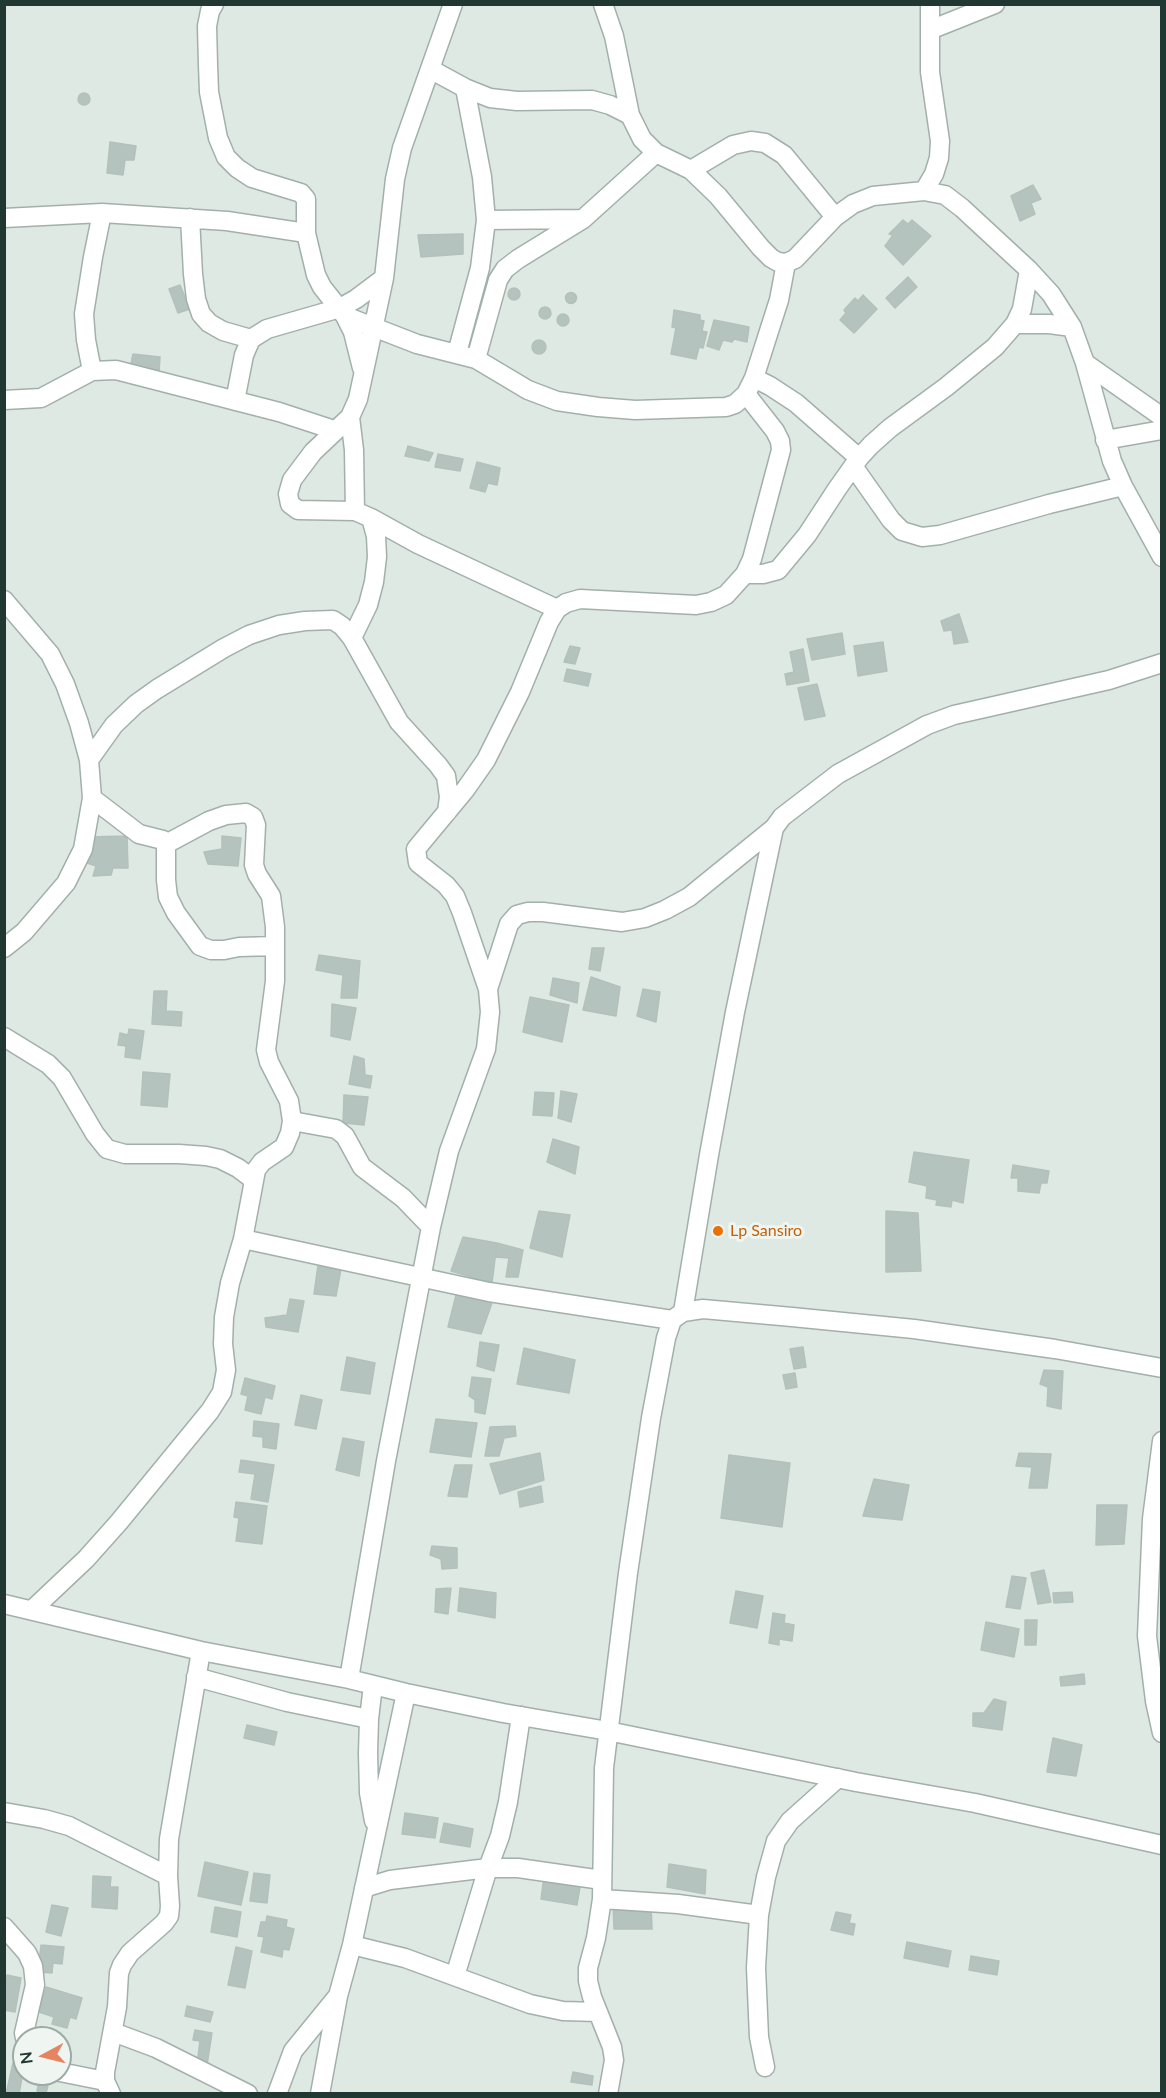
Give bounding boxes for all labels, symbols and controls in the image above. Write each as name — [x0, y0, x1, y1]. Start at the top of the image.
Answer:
place label: Lp Sansiro — [730, 1221, 802, 1241]
marker: Lp Sansiro — [711, 1224, 725, 1238]
north arrow — [12, 2026, 72, 2086]
text: N — [15, 2051, 36, 2065]

